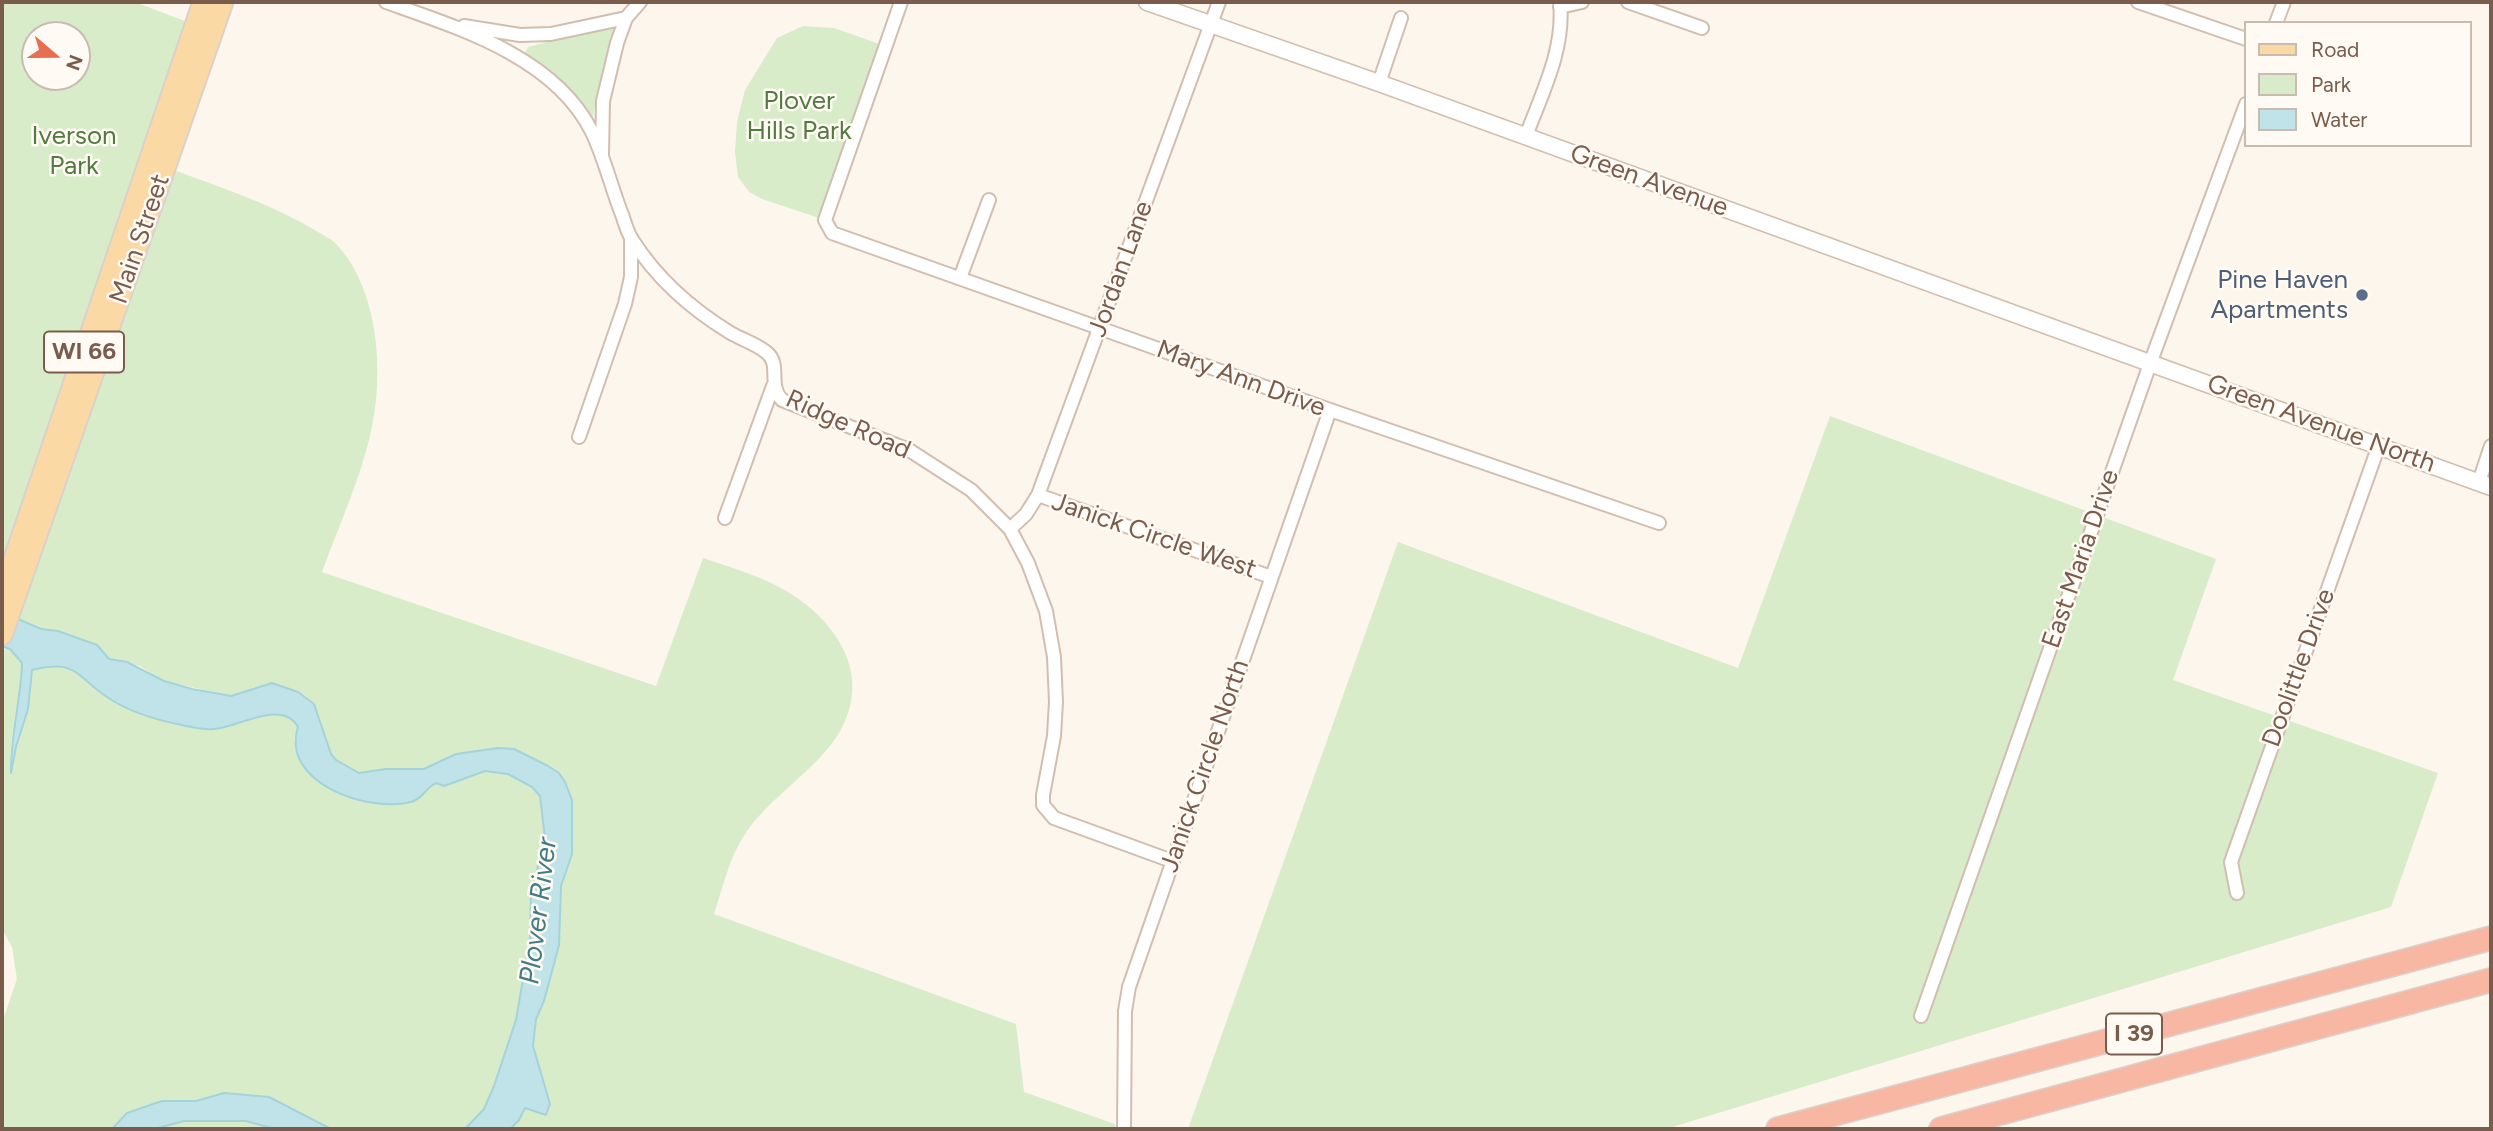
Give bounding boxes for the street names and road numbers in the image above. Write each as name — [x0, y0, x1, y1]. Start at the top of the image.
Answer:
street label: Green Avenue — [1566, 138, 1732, 224]
street label: Main Street — [103, 170, 177, 308]
street label: Jordan Lane — [1082, 197, 1160, 341]
road number: WI 66 — [44, 332, 124, 372]
street label: Mary Ann Drive — [1152, 334, 1330, 424]
street label: Green Avenue North — [2203, 368, 2439, 480]
street label: Ridge Road — [781, 384, 915, 466]
street label: East Maria Drive — [2036, 466, 2126, 652]
street label: Janick Circle West — [1048, 486, 1260, 586]
street label: Doolittle Drive — [2256, 585, 2342, 751]
street label: Janick Circle North — [1154, 656, 1256, 876]
road number: I 39 — [2106, 1014, 2162, 1054]

